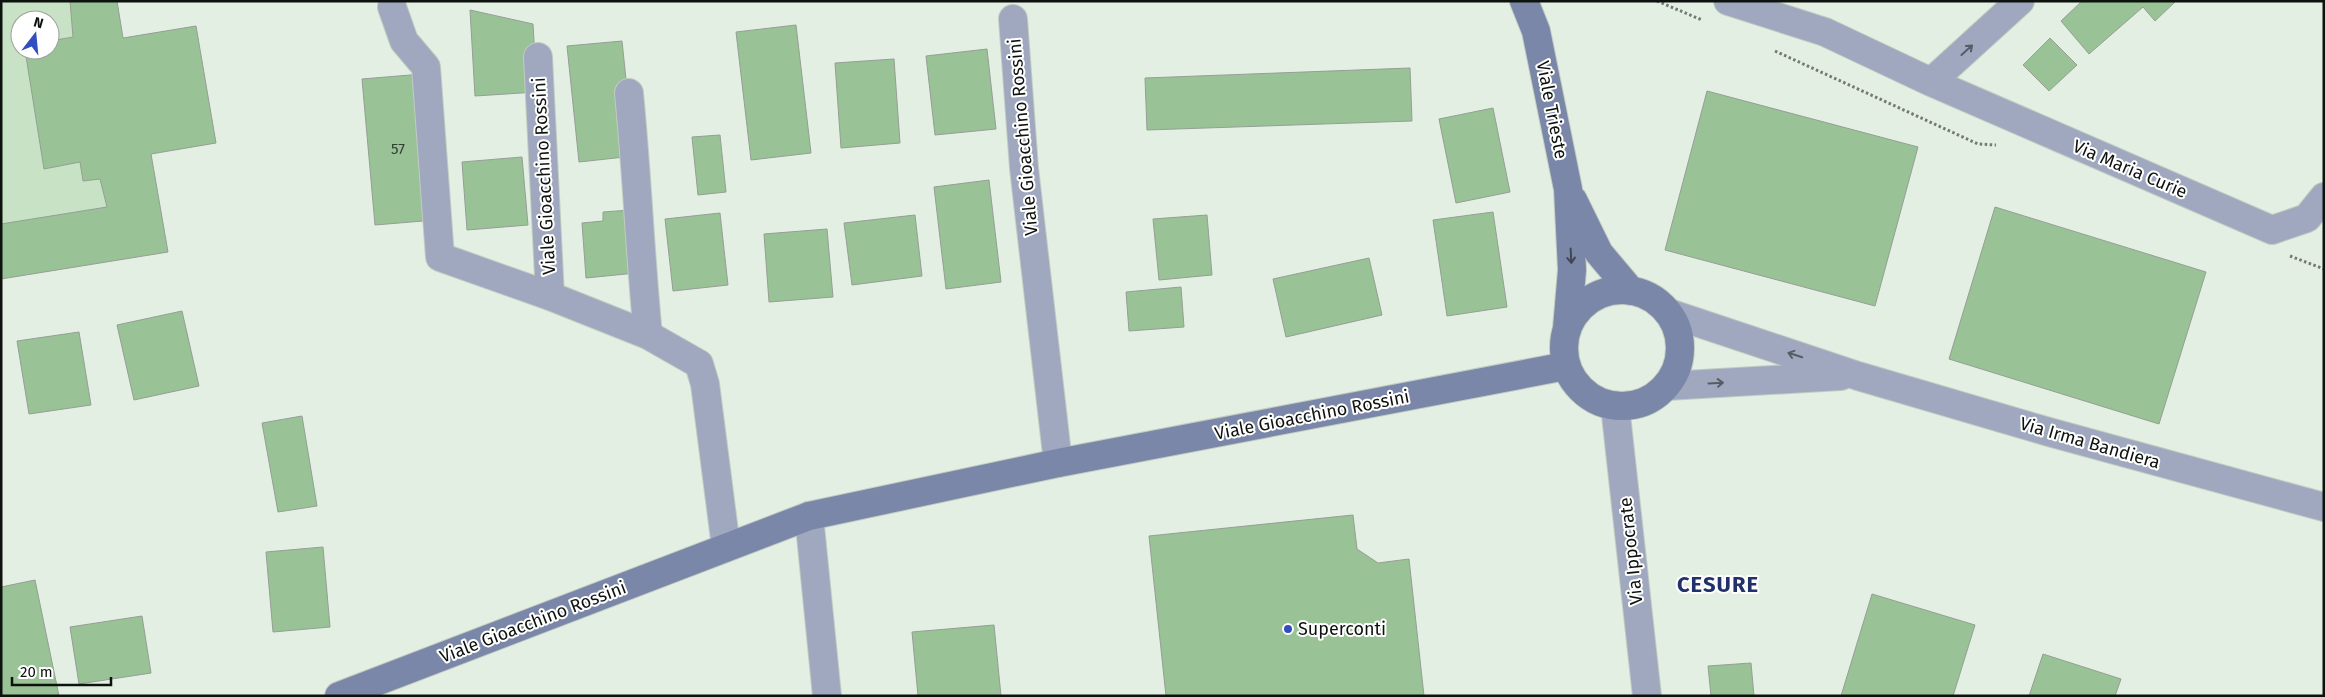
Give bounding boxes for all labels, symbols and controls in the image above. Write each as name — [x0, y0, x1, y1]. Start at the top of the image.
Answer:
north arrow — [10, 10, 60, 60]
text: N — [32, 14, 45, 32]
street label: Viale Gioacchino Rossini — [1003, 38, 1043, 236]
one-way arrow — [1960, 44, 1973, 55]
street label: Viale Trieste — [1532, 59, 1572, 161]
street label: Viale Gioacchino Rossini — [528, 77, 560, 275]
street label: Via Maria Curie — [2069, 135, 2191, 203]
house number: 57 — [391, 140, 405, 158]
one-way arrow — [1567, 247, 1576, 263]
one-way arrow — [1788, 350, 1803, 359]
one-way arrow — [1707, 378, 1723, 388]
street label: Viale Gioacchino Rossini — [1213, 385, 1411, 445]
street label: Via Irma Bandiera — [2017, 412, 2163, 474]
street label: Via Ippocrate — [1614, 496, 1648, 606]
district label: CESURE — [1677, 571, 1759, 598]
street label: Viale Gioacchino Rossini — [437, 576, 629, 668]
place label: Superconti — [1298, 618, 1386, 640]
marker: Superconti — [1282, 623, 1294, 635]
scale bar — [12, 654, 111, 686]
text: 20 m — [20, 663, 53, 681]

